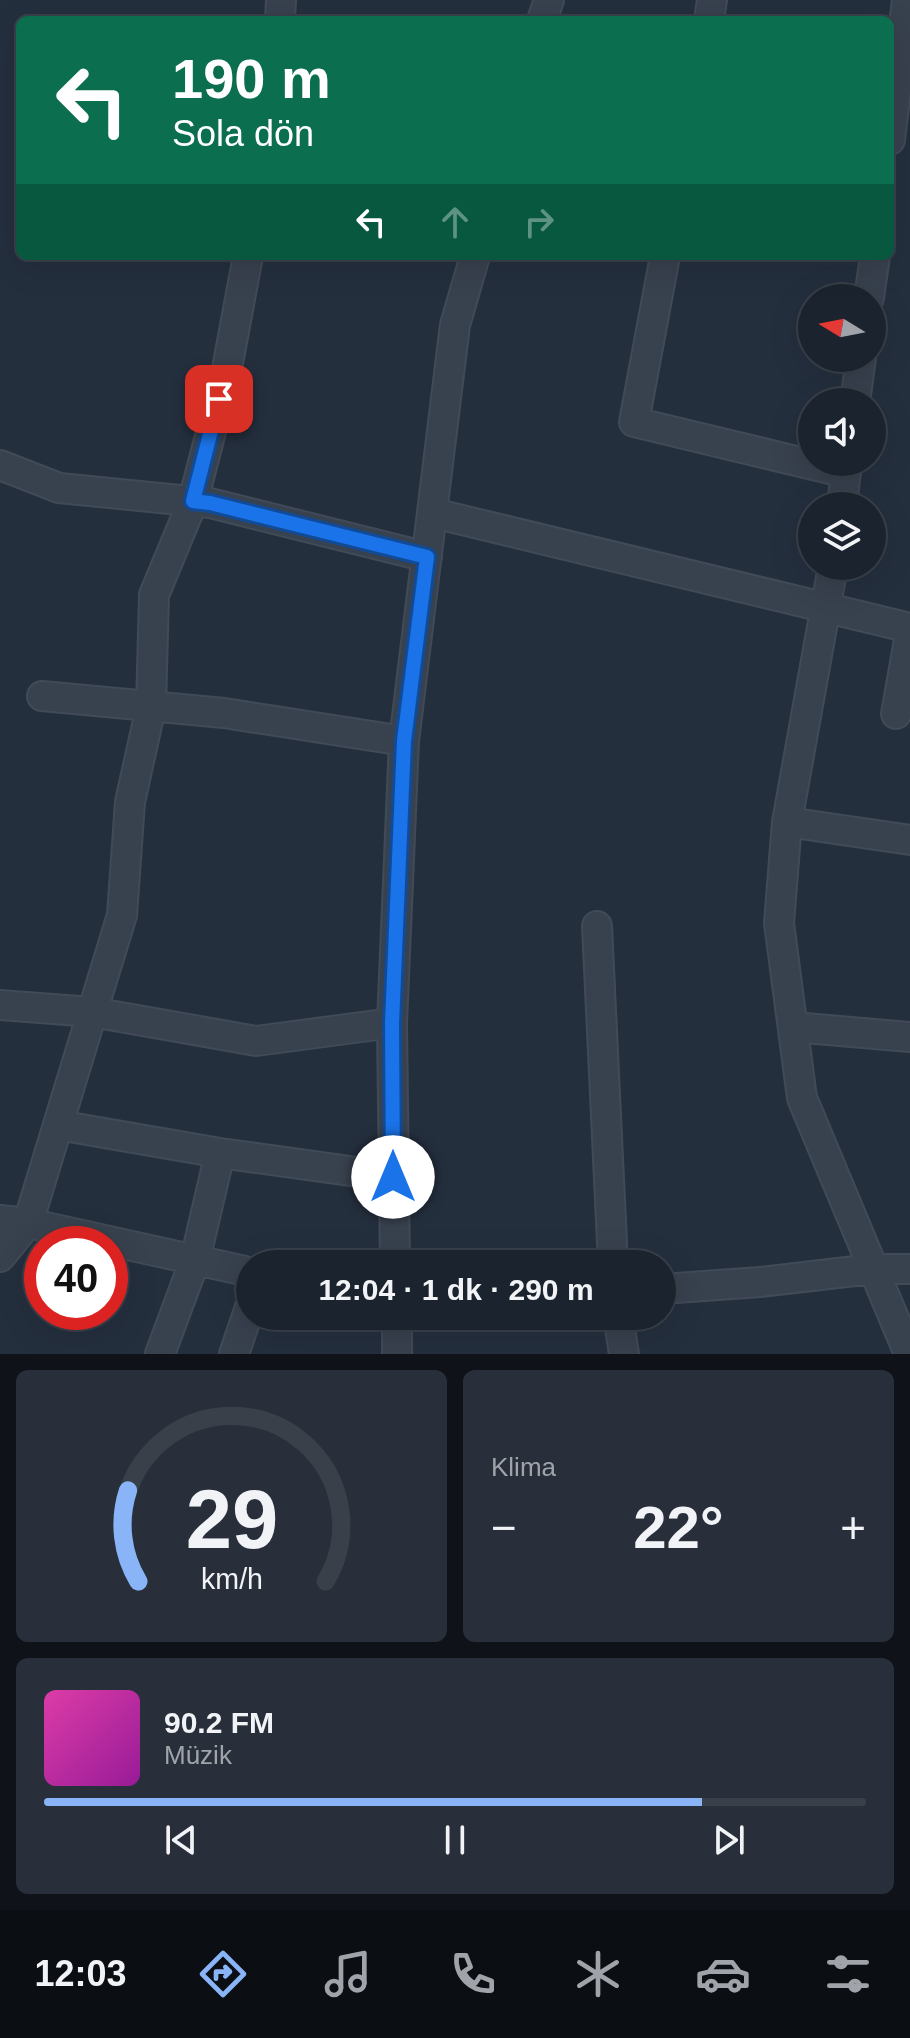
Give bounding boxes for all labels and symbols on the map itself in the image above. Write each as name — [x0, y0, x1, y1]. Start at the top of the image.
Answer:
north arrow — [798, 284, 886, 372]
pin — [185, 365, 253, 433]
position arrow — [351, 1135, 435, 1219]
speed limit sign: 40 — [24, 1226, 128, 1330]

